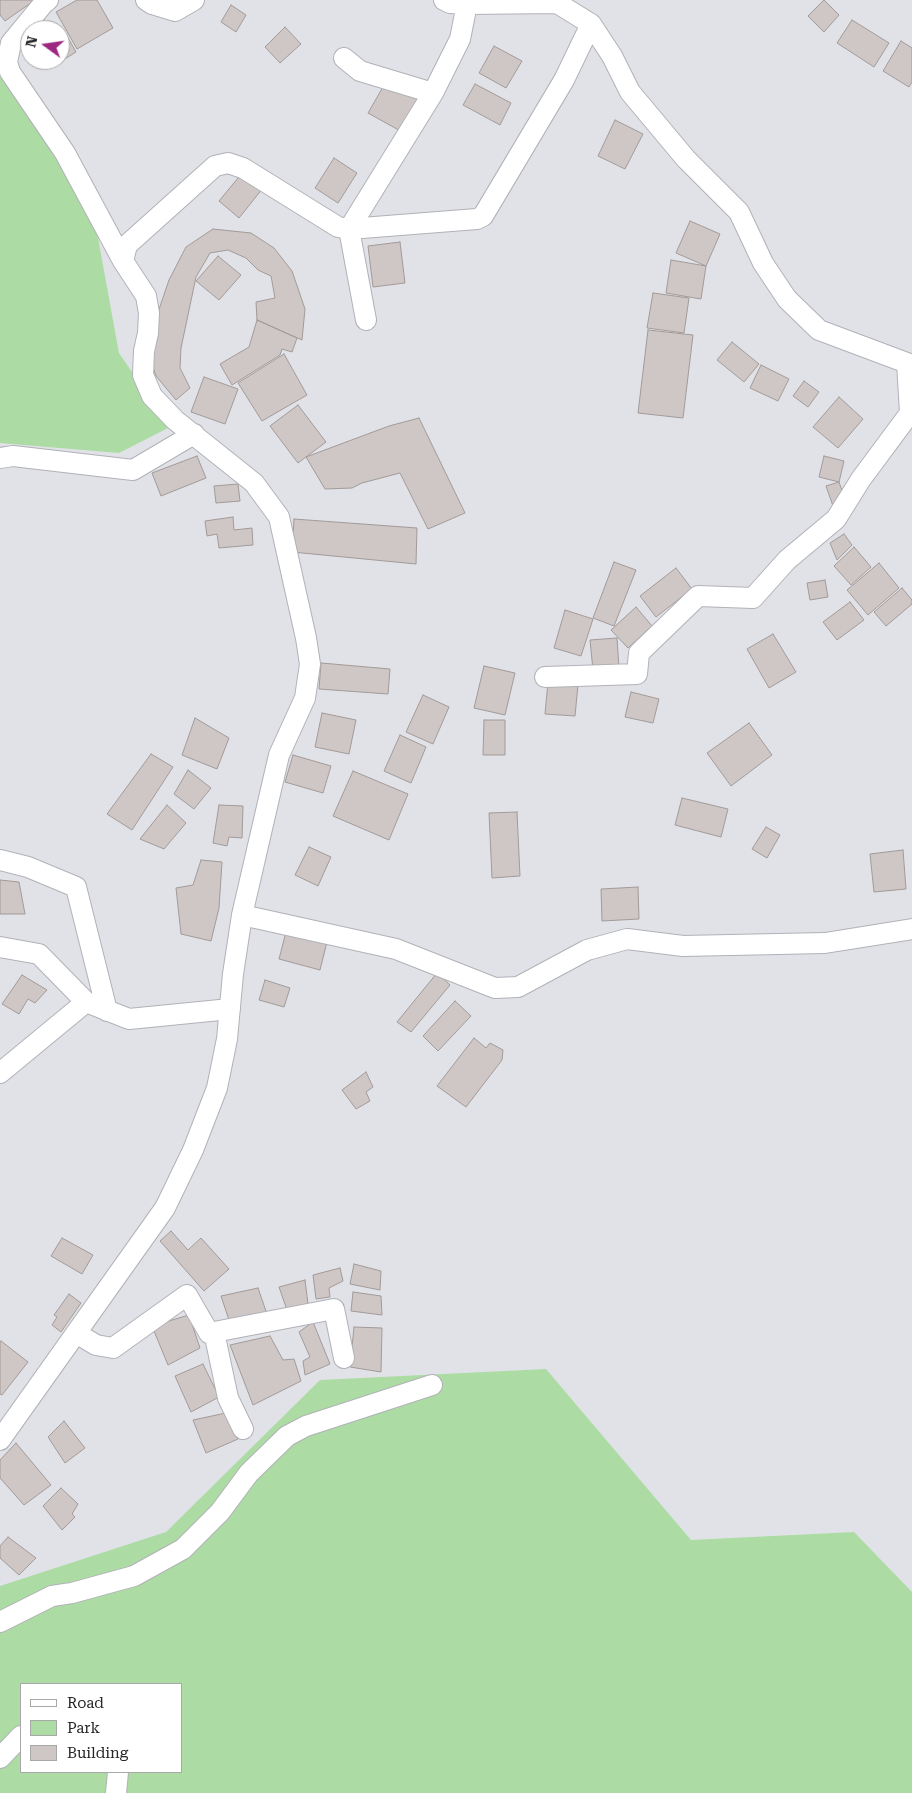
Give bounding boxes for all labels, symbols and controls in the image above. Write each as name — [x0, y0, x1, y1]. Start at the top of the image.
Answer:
north arrow — [20, 20, 70, 70]
text: N — [22, 34, 40, 49]
legend — [20, 1683, 182, 1773]
text: Road — [67, 1694, 104, 1712]
text: Park — [67, 1719, 100, 1737]
text: Building — [67, 1744, 128, 1762]

